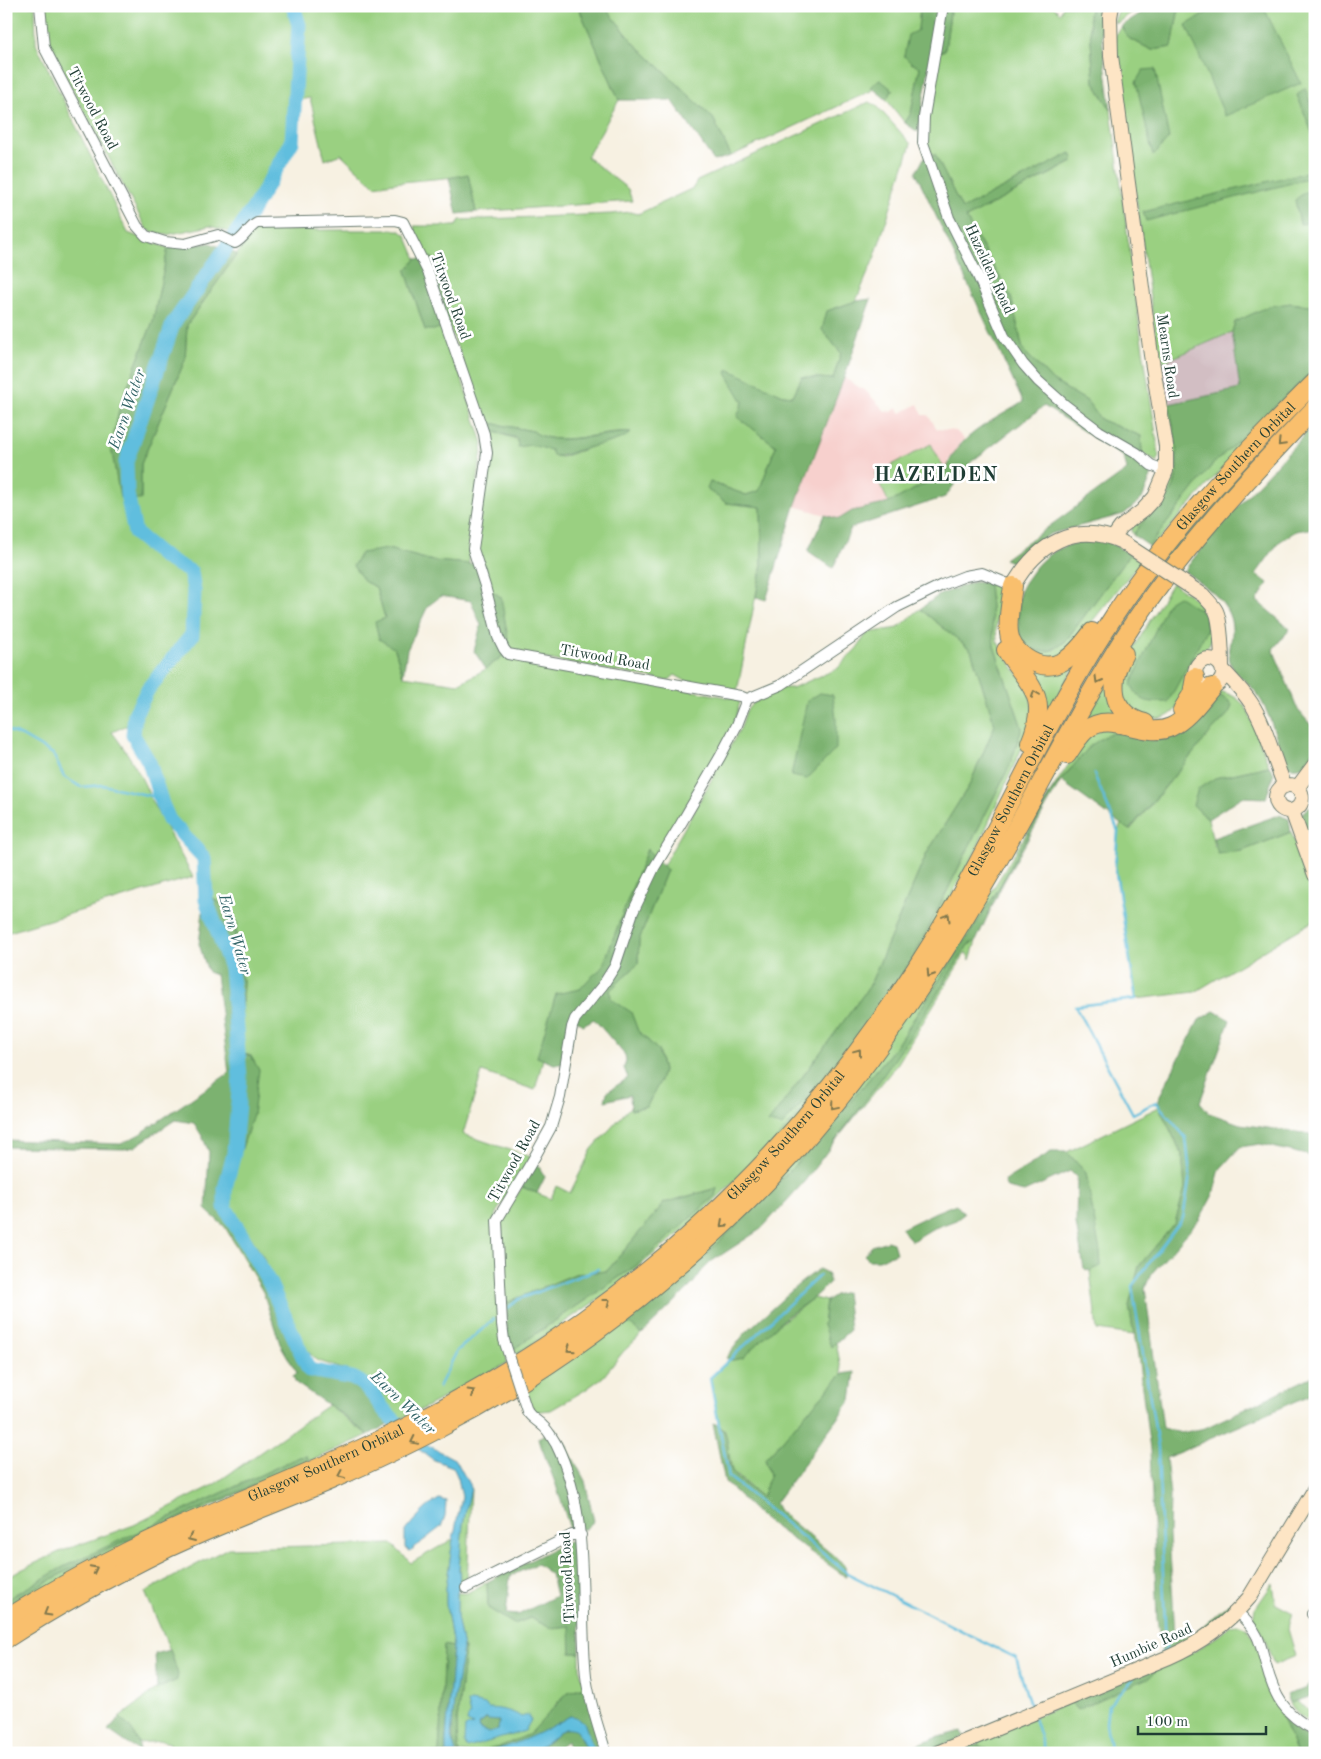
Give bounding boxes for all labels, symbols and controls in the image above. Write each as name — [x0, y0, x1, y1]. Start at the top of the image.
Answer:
street label: Titwood Road — [64, 65, 120, 153]
street label: Hazelden Road — [961, 222, 1016, 317]
street label: Titwood Road — [427, 251, 472, 342]
street label: Mearns Road — [1153, 313, 1180, 400]
water label: Earn Water — [106, 367, 149, 453]
street label: Glasgow Southern Orbital — [1174, 400, 1299, 534]
one-way arrow — [1278, 438, 1287, 447]
district label: HAZELDEN — [874, 466, 998, 486]
street label: Titwood Road — [558, 643, 651, 674]
one-way arrow — [1095, 675, 1105, 684]
one-way arrow — [1031, 691, 1041, 699]
street label: Glasgow Southern Orbital — [966, 723, 1057, 880]
water label: Earn Water — [215, 891, 254, 978]
one-way arrow — [941, 913, 951, 922]
one-way arrow — [927, 969, 936, 978]
one-way arrow — [852, 1049, 860, 1058]
street label: Glasgow Southern Orbital — [725, 1069, 849, 1204]
one-way arrow — [831, 1100, 840, 1109]
street label: Titwood Road — [487, 1118, 544, 1205]
one-way arrow — [720, 1218, 729, 1227]
one-way arrow — [601, 1299, 611, 1308]
one-way arrow — [566, 1343, 576, 1352]
water label: Earn Water — [366, 1368, 439, 1439]
one-way arrow — [467, 1388, 476, 1398]
street label: Glasgow Southern Orbital — [246, 1423, 407, 1506]
one-way arrow — [410, 1435, 419, 1445]
one-way arrow — [337, 1469, 346, 1480]
street label: Titwood Road — [559, 1531, 578, 1623]
one-way arrow — [187, 1532, 196, 1543]
one-way arrow — [89, 1565, 98, 1575]
one-way arrow — [43, 1607, 52, 1617]
street label: Humbie Road — [1108, 1622, 1195, 1671]
scale bar — [1138, 1704, 1266, 1736]
text: 100 m — [1146, 1715, 1188, 1730]

